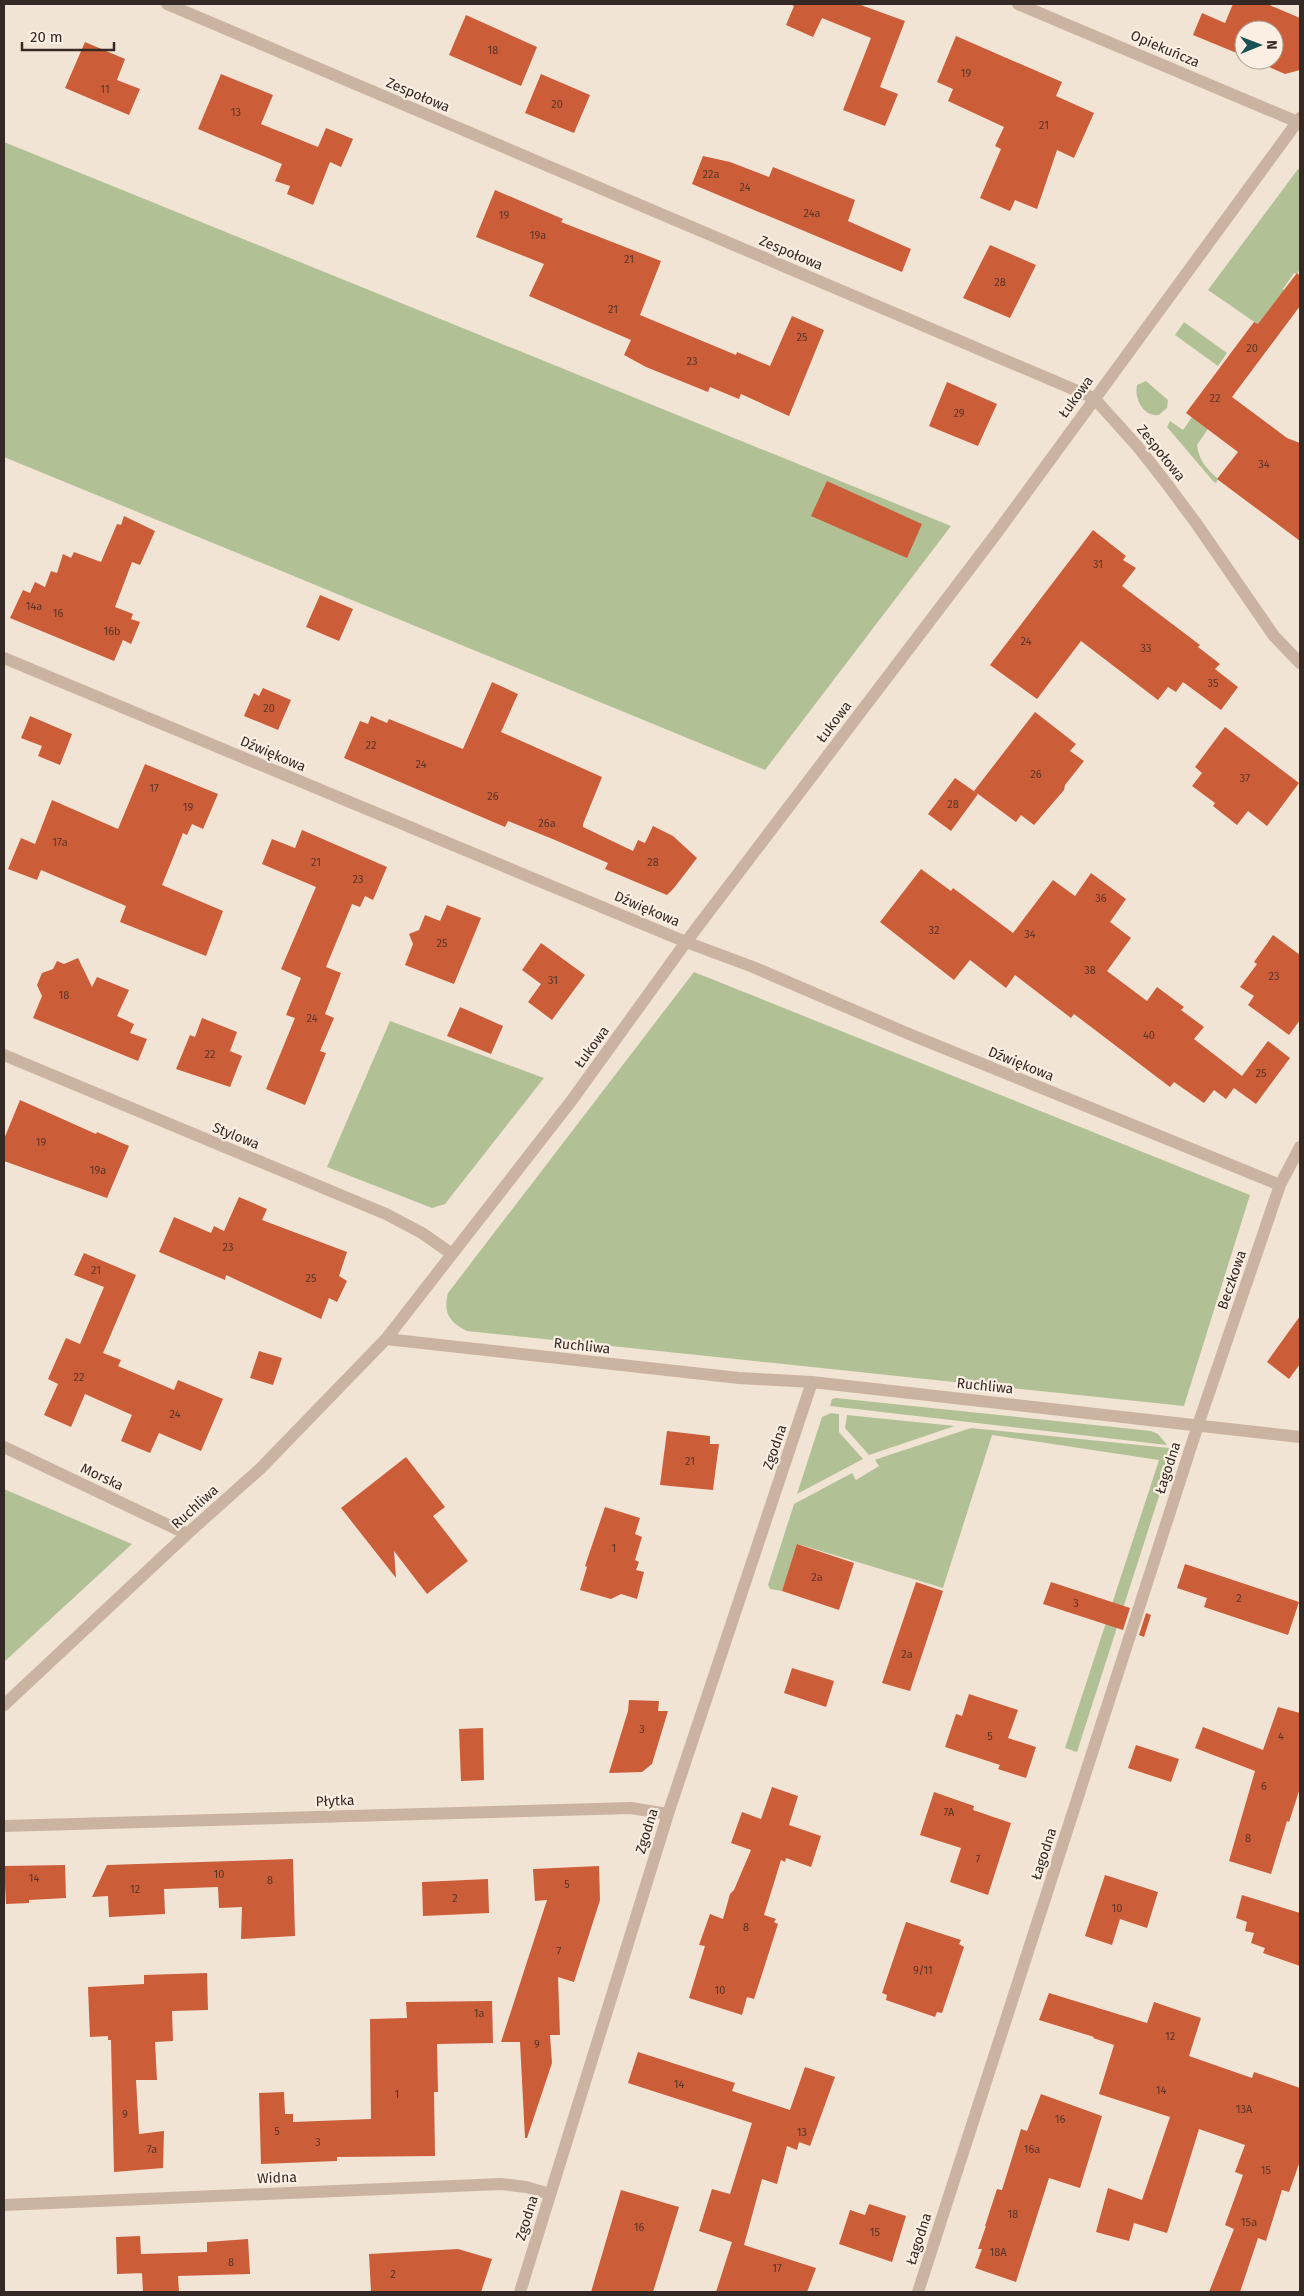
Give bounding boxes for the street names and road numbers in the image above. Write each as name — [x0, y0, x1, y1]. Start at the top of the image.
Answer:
street label: Opiekuńcza — [1128, 27, 1202, 71]
street label: Zespołowa — [384, 74, 452, 116]
street label: Zespołowa — [757, 232, 825, 274]
street label: Łukowa — [1055, 373, 1097, 421]
street label: Zespołowa — [1133, 421, 1189, 485]
street label: Łukowa — [813, 698, 855, 746]
street label: Dźwiękowa — [238, 733, 308, 775]
street label: Dźwiękowa — [612, 888, 682, 930]
street label: Łukowa — [571, 1023, 613, 1071]
street label: Dźwiękowa — [986, 1043, 1056, 1085]
street label: Stylowa — [210, 1119, 262, 1153]
street label: Beczkowa — [1214, 1248, 1250, 1312]
street label: Ruchliwa — [553, 1335, 611, 1357]
street label: Ruchliwa — [956, 1375, 1014, 1397]
street label: Zgodna — [759, 1422, 791, 1472]
street label: Łagodna — [1152, 1440, 1184, 1496]
street label: Morska — [78, 1460, 126, 1494]
street label: Ruchliwa — [168, 1482, 222, 1532]
street label: Płytka — [315, 1792, 355, 1810]
street label: Zgodna — [632, 1806, 662, 1856]
street label: Łagodna — [1028, 1826, 1060, 1882]
street label: Widna — [257, 2169, 297, 2187]
street label: Zgodna — [512, 2193, 542, 2243]
street label: Łagodna — [903, 2211, 935, 2267]

